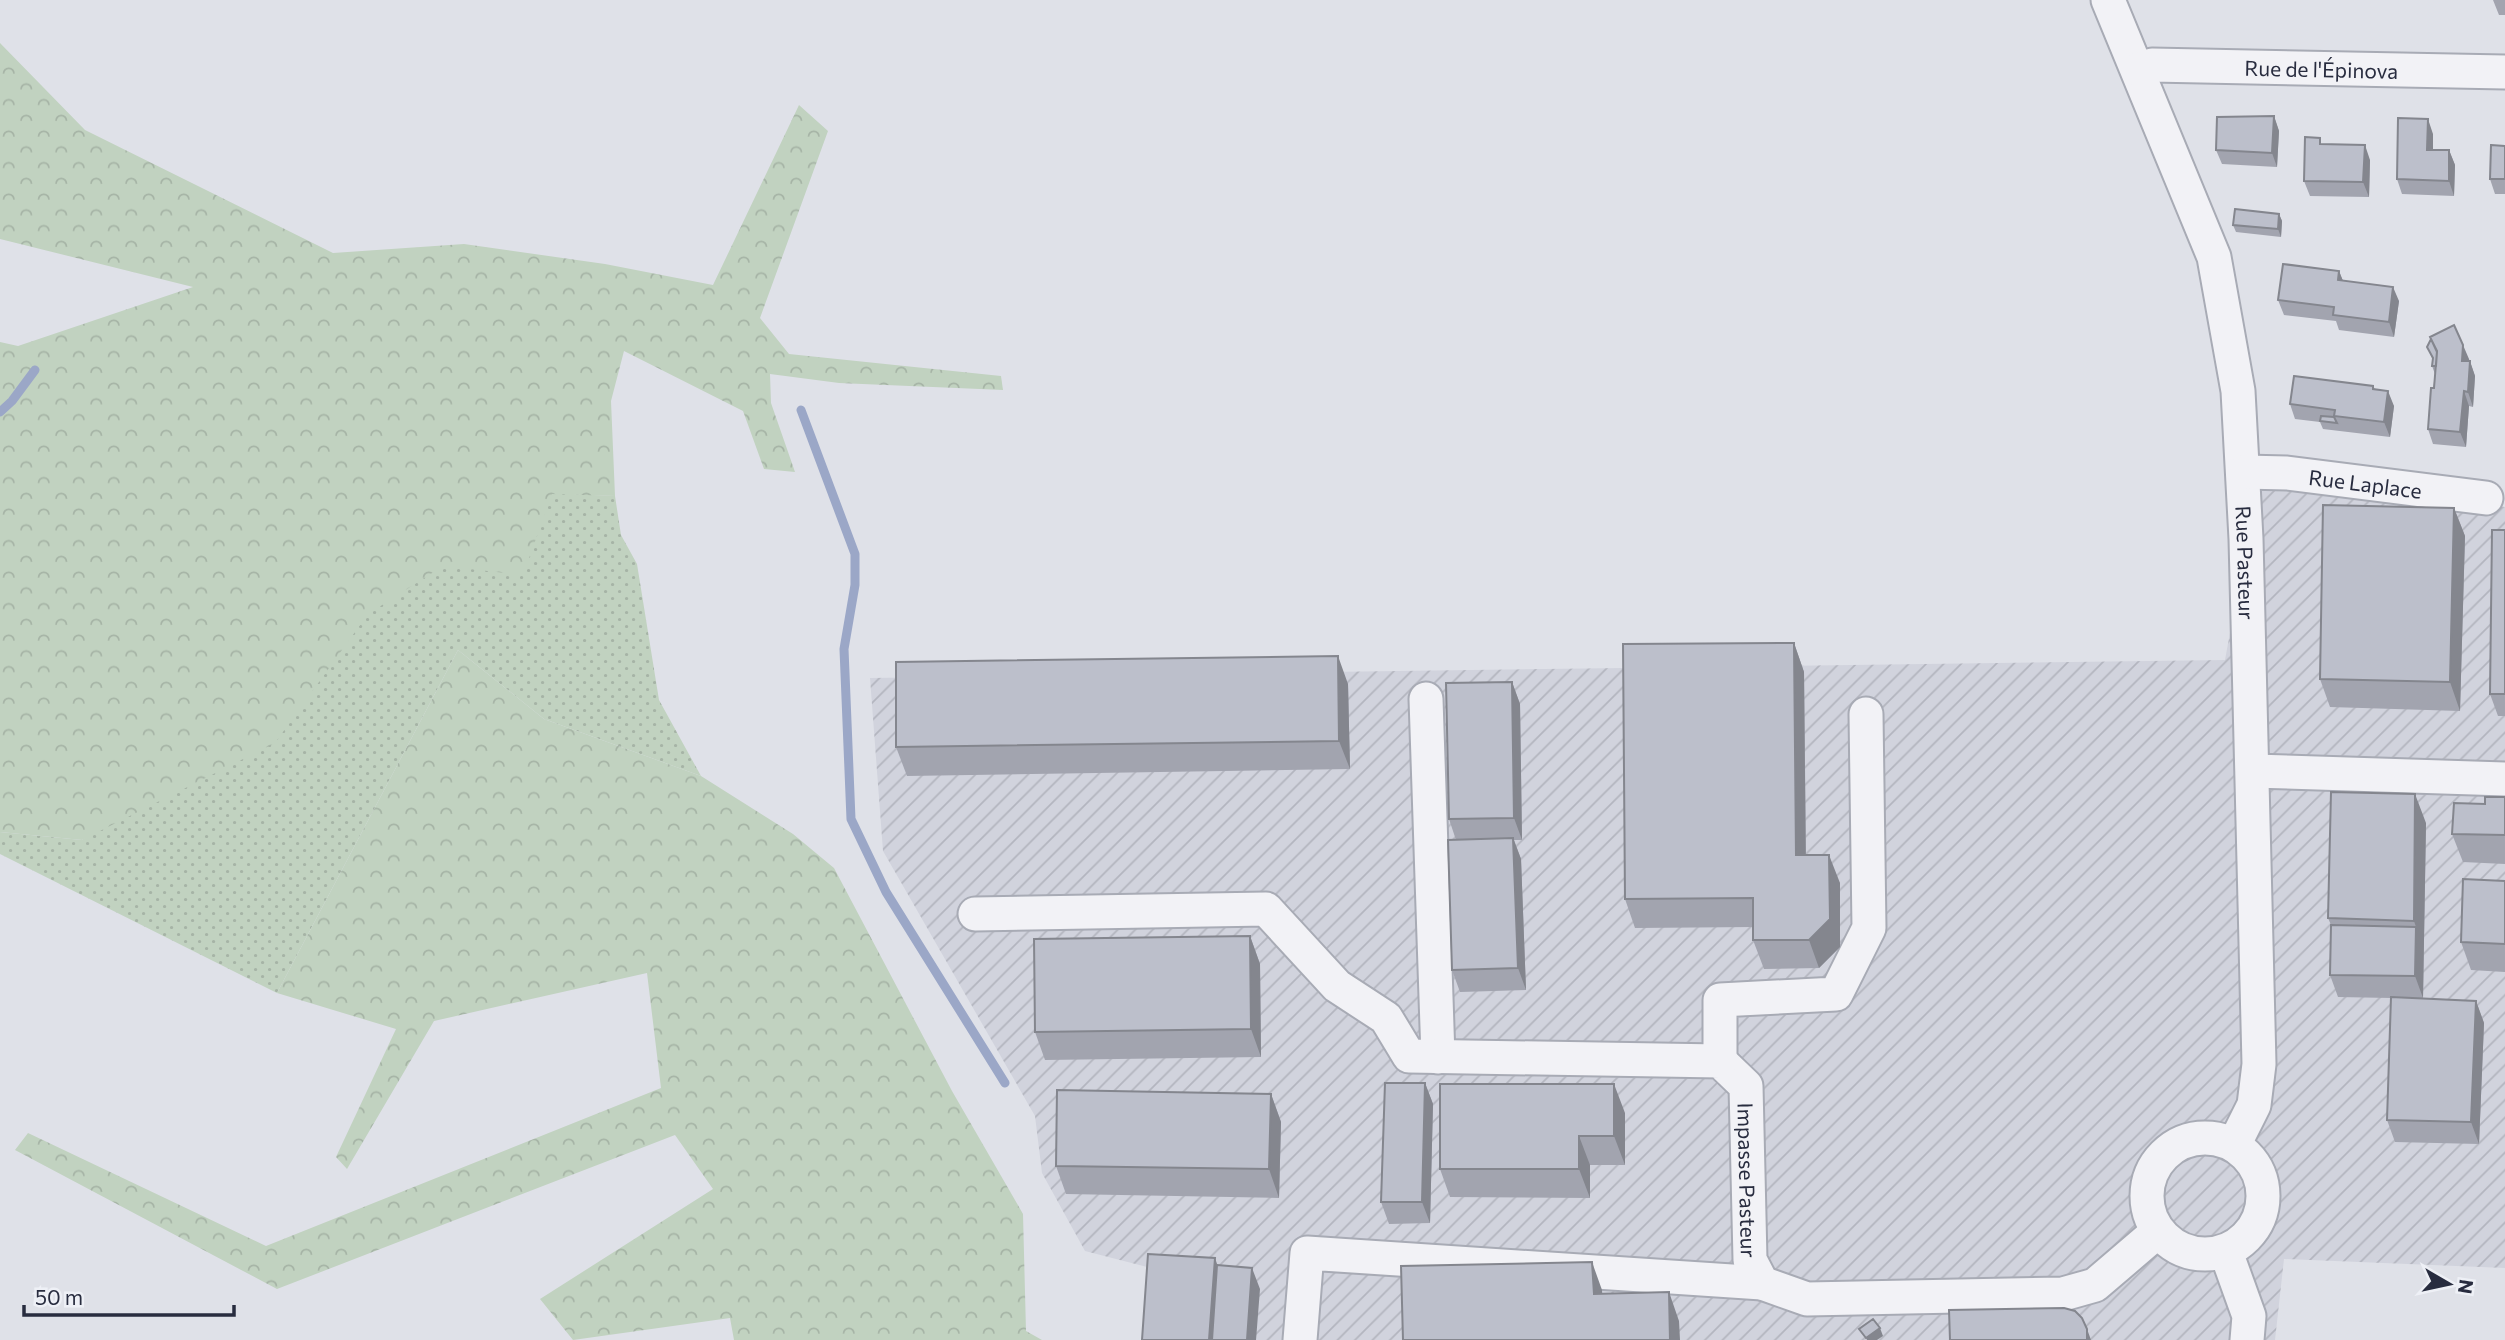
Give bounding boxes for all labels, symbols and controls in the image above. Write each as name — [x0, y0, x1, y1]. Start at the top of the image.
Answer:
street label: Rue de l'Épinova — [2244, 54, 2399, 82]
street label: Rue Laplace — [2307, 463, 2424, 502]
street label: Rue Pasteur — [2232, 505, 2260, 620]
street label: Impasse Pasteur — [1734, 1102, 1762, 1258]
north arrow — [2414, 1249, 2484, 1319]
scale bar — [24, 1274, 234, 1318]
text: N — [2454, 1278, 2479, 1296]
text: 50 m — [35, 1284, 83, 1309]

